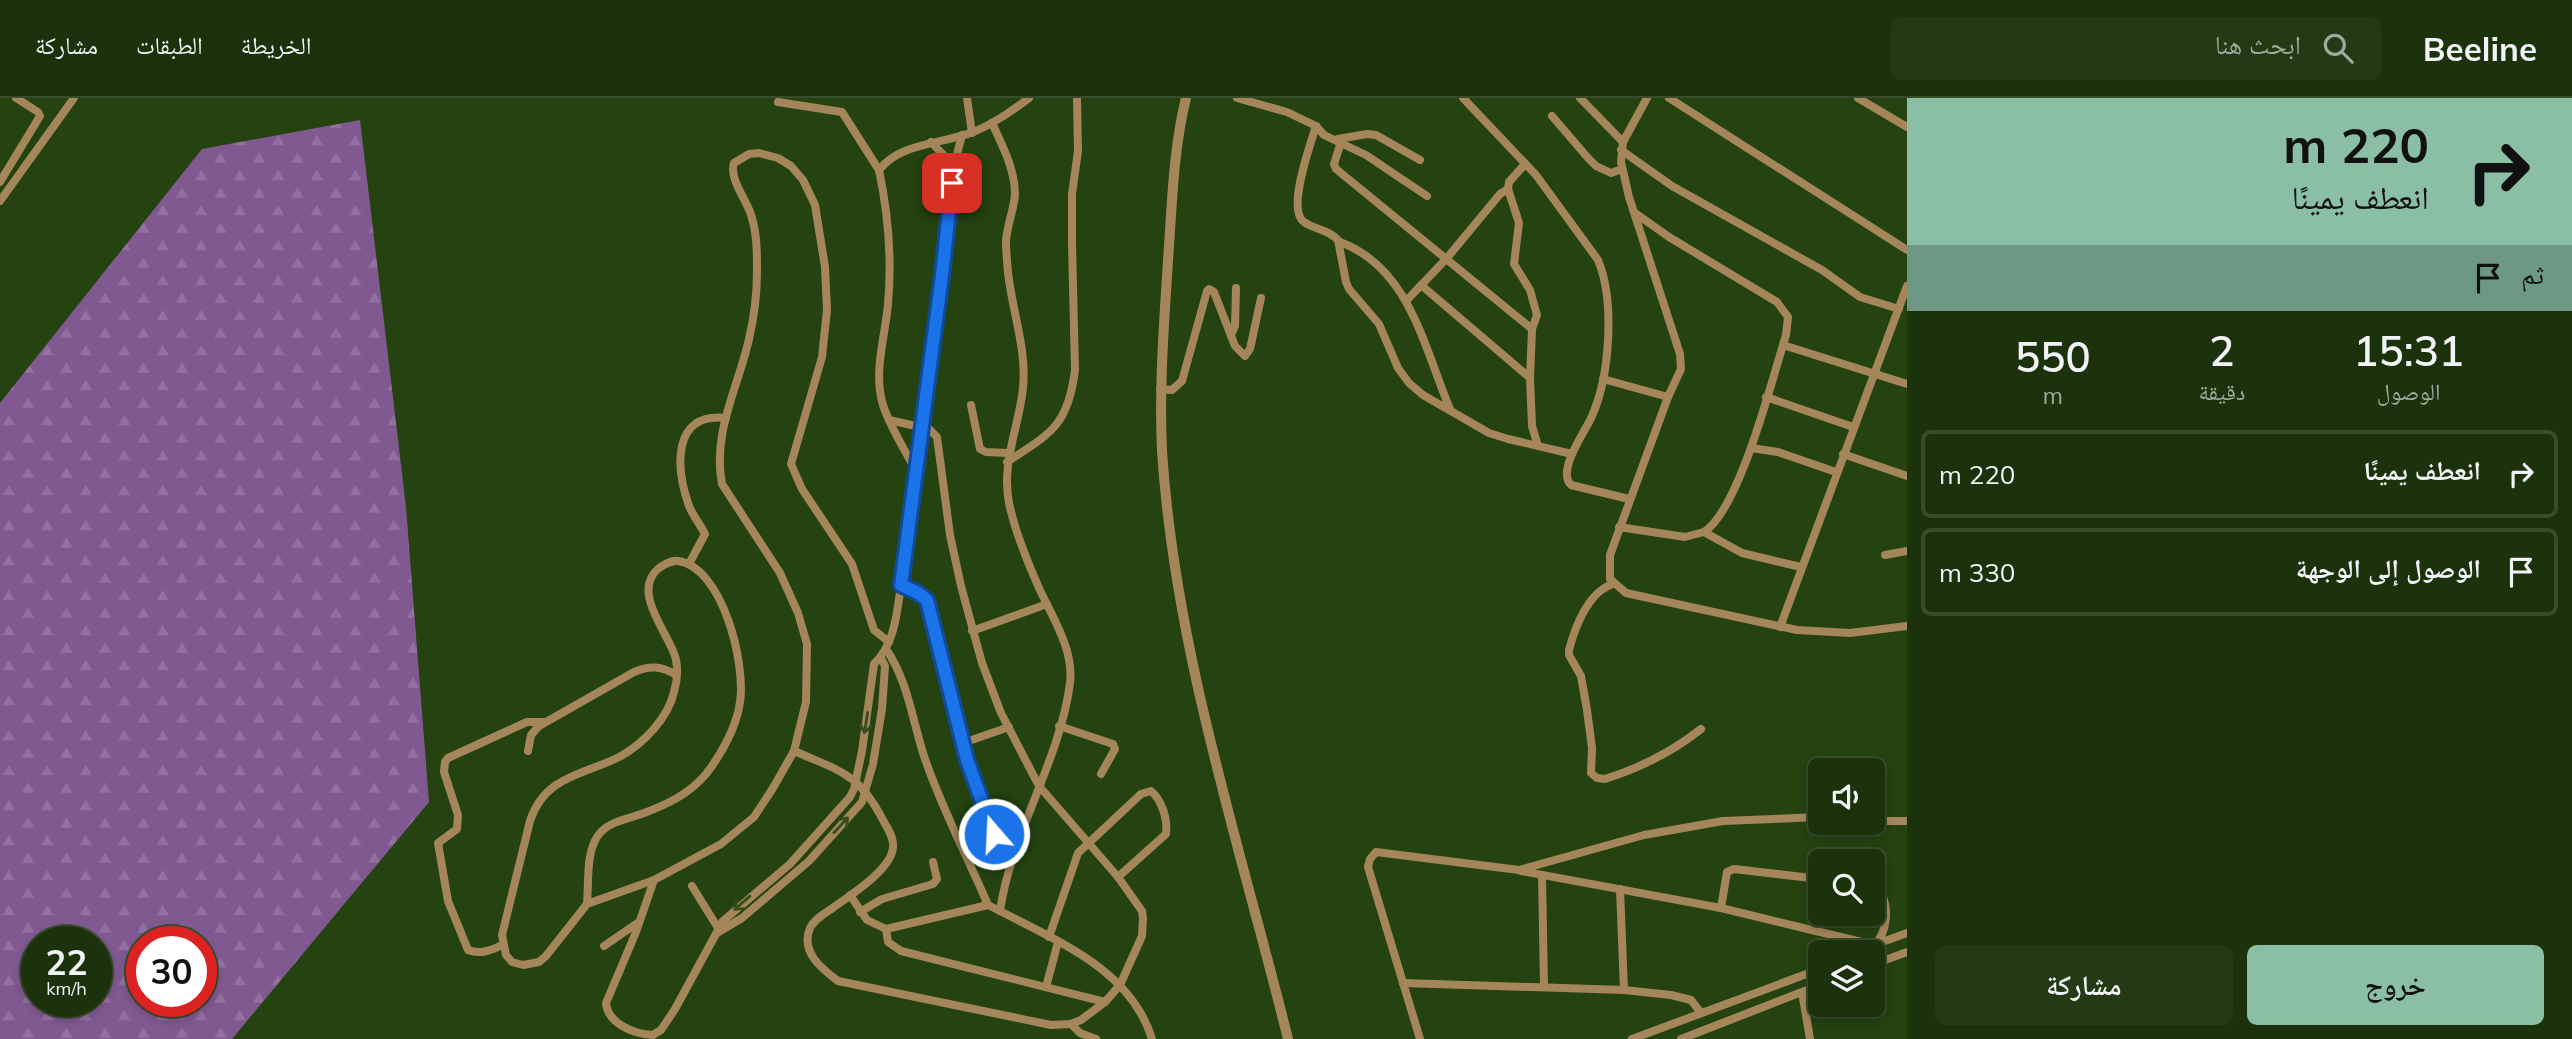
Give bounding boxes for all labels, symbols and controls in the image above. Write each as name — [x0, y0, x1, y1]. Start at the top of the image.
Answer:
search box — [1891, 17, 2381, 80]
text: ابحث هنا — [2215, 28, 2301, 61]
text: Beeline — [2423, 28, 2537, 69]
icon: search — [2319, 29, 2357, 67]
text: مشاركة — [35, 30, 98, 60]
text: الطبقات — [136, 30, 203, 60]
text: الخريطة — [241, 30, 311, 60]
text: 220 m — [2283, 114, 2429, 175]
icon: right — [2453, 126, 2544, 217]
pin — [922, 153, 982, 213]
icon: arrive — [933, 164, 971, 202]
text: انعطف يمينًا — [2292, 177, 2429, 217]
text: ثم — [2521, 258, 2544, 291]
icon: arrive — [2469, 259, 2507, 297]
text: 2 — [2209, 324, 2235, 377]
text: 15:31 — [2353, 324, 2464, 377]
text: 550 — [2015, 330, 2091, 383]
text: دقيقة — [2199, 377, 2245, 406]
text: الوصول — [2377, 377, 2440, 406]
text: m — [2043, 381, 2063, 410]
text: انعطف يمينًا — [2364, 454, 2481, 487]
icon: right — [2502, 455, 2540, 493]
text: 220 m — [1939, 458, 2015, 491]
text: الوصول إلى الوجهة — [2296, 552, 2481, 585]
icon: arrive — [2502, 553, 2540, 591]
text: 330 m — [1939, 556, 2015, 589]
one-way arrow — [859, 711, 872, 734]
map controls — [1808, 758, 1885, 1017]
button: sound — [1808, 758, 1885, 835]
position arrow — [957, 797, 1031, 871]
one-way arrow — [833, 817, 850, 834]
button: search — [1808, 849, 1885, 926]
one-way arrow — [734, 895, 752, 911]
speed limit sign: 30 — [126, 926, 217, 1017]
text: 22 — [45, 940, 88, 984]
button: layers — [1808, 940, 1885, 1017]
button: مشاركة — [1935, 945, 2233, 1025]
button: خروج — [2247, 945, 2544, 1025]
text: km/h — [46, 977, 87, 1000]

